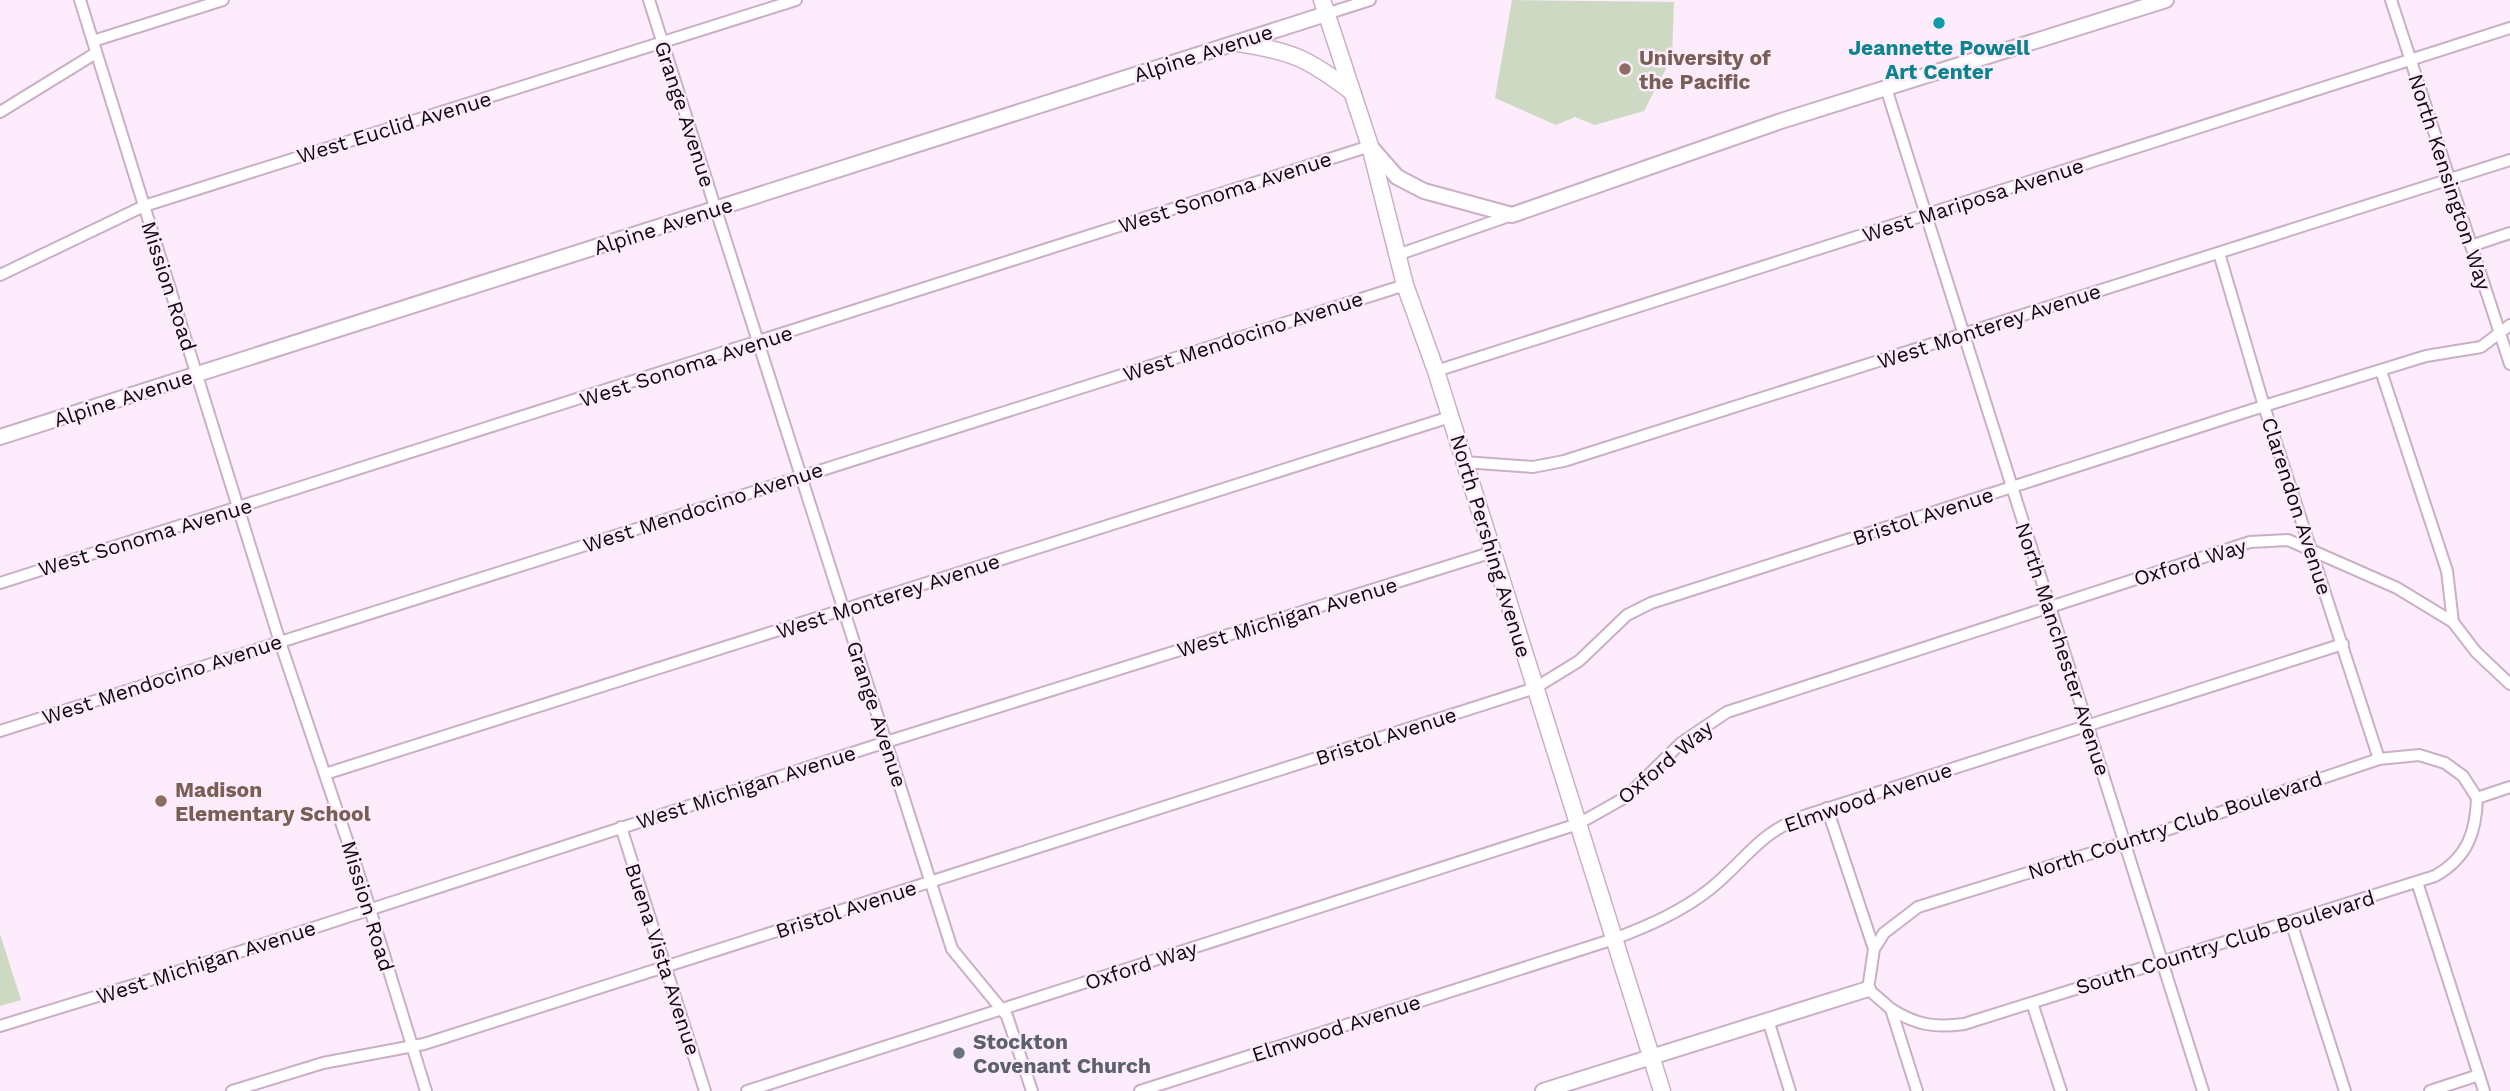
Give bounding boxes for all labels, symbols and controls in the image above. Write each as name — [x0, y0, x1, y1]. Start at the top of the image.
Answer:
marker: Jeannette Powell Art Center — [1931, 15, 1947, 31]
street label: Alpine Avenue — [1130, 19, 1276, 87]
place label: Jeannette Powell Art Center — [1848, 35, 2030, 84]
street label: Grange Avenue — [650, 38, 720, 190]
place label: University of the Pacific — [1639, 45, 1771, 94]
marker: University of the Pacific — [1617, 61, 1633, 77]
street label: North Kensington Way — [2403, 71, 2497, 294]
street label: West Euclid Avenue — [294, 85, 494, 169]
street label: West Sonoma Avenue — [1115, 146, 1335, 238]
street label: West Mariposa Avenue — [1859, 152, 2087, 248]
street label: Alpine Avenue — [590, 192, 736, 260]
street label: Mission Road — [136, 218, 202, 354]
street label: West Monterey Avenue — [1874, 278, 2104, 374]
street label: West Mendocino Avenue — [1120, 285, 1366, 387]
street label: West Sonoma Avenue — [576, 320, 796, 412]
street label: Alpine Avenue — [50, 364, 196, 432]
street label: Clarendon Avenue — [2256, 414, 2338, 598]
street label: North Pershing Avenue — [1445, 431, 1537, 661]
street label: West Mendocino Avenue — [580, 456, 826, 558]
street label: Bristol Avenue — [1849, 481, 1997, 551]
street label: West Sonoma Avenue — [35, 493, 255, 581]
street label: North Manchester Avenue — [2010, 519, 2116, 779]
street label: Oxford Way — [2131, 533, 2250, 591]
street label: West Monterey Avenue — [773, 548, 1003, 644]
street label: West Michigan Avenue — [1174, 572, 1400, 662]
street label: West Mendocino Avenue — [39, 628, 285, 730]
street label: Grange Avenue — [842, 638, 912, 790]
street label: Bristol Avenue — [1312, 701, 1460, 771]
street label: Oxford Way — [1612, 715, 1718, 809]
street label: West Michigan Avenue — [633, 740, 859, 834]
street label: Elmwood Avenue — [1781, 757, 1955, 837]
street label: North Country Club Boulevard — [2025, 766, 2325, 884]
place label: Madison Elementary School — [175, 777, 371, 826]
marker: Madison Elementary School — [153, 793, 169, 809]
street label: Mission Road — [336, 838, 400, 974]
street label: Buena Vista Avenue — [620, 860, 706, 1058]
street label: Bristol Avenue — [772, 874, 920, 944]
street label: South Country Club Boulevard — [2073, 885, 2377, 999]
street label: West Michigan Avenue — [93, 915, 319, 1009]
street label: Oxford Way — [1082, 935, 1200, 995]
street label: Elmwood Avenue — [1249, 989, 1423, 1067]
place label: Stockton Covenant Church — [973, 1029, 1151, 1078]
marker: Stockton Covenant Church — [951, 1045, 967, 1061]

